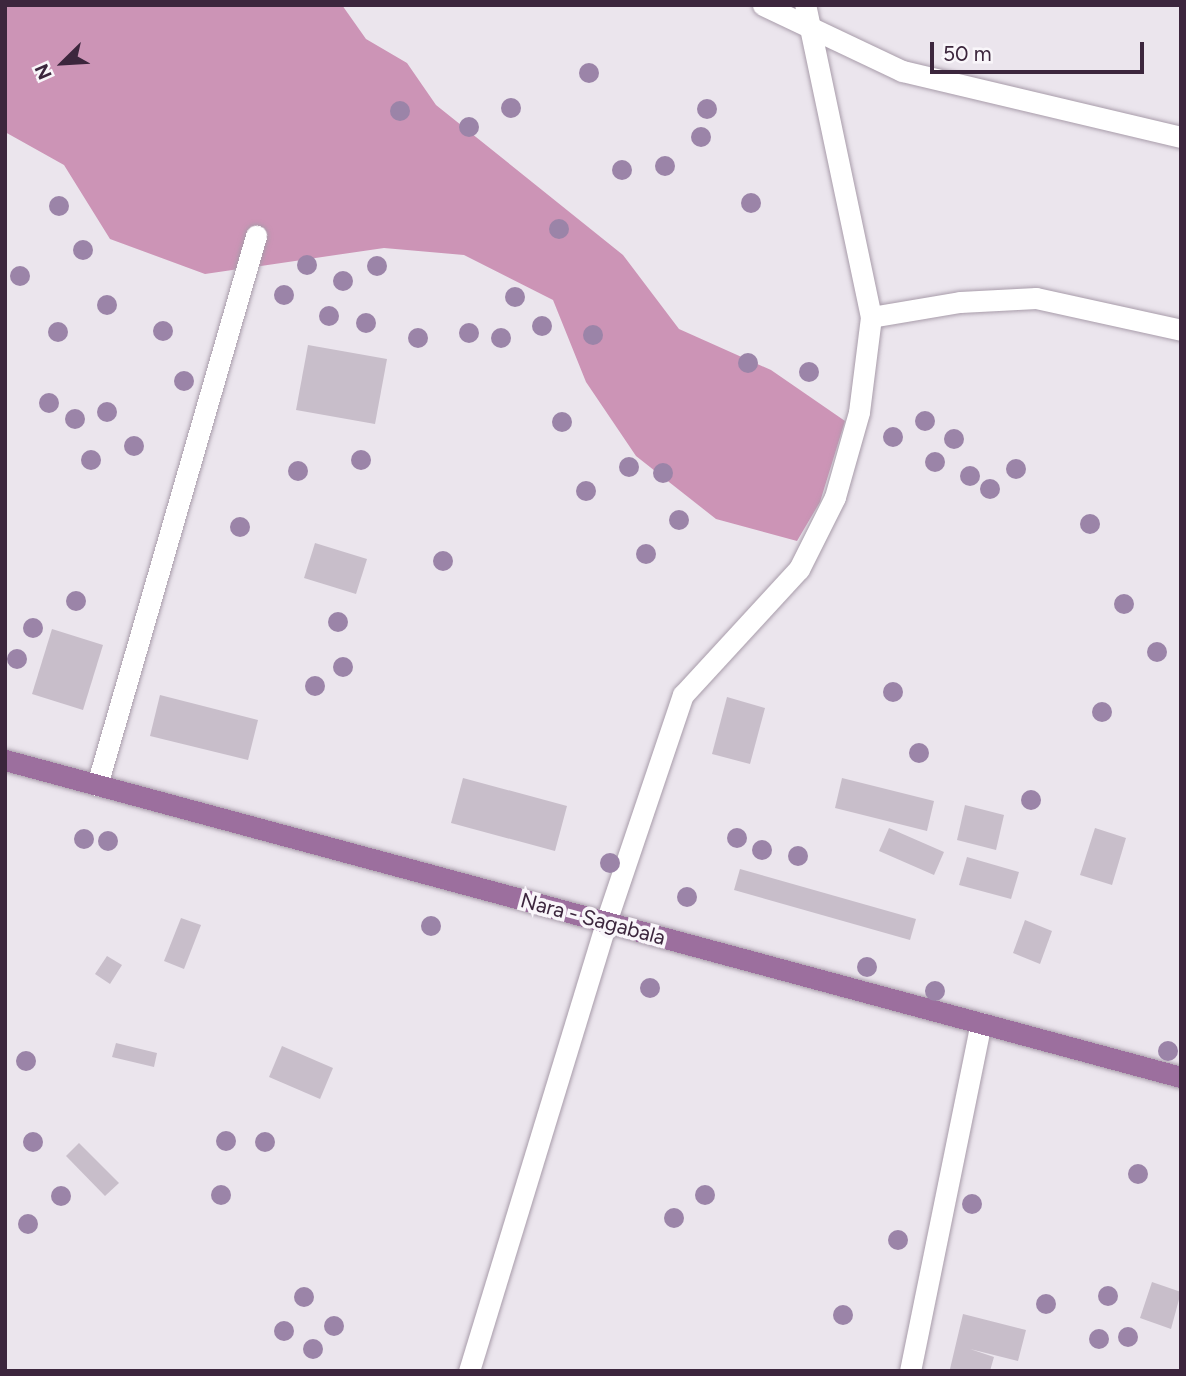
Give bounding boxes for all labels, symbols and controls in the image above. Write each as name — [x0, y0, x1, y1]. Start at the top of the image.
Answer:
north arrow — [28, 28, 98, 98]
scale bar — [934, 28, 1148, 72]
text: 50 m — [943, 41, 992, 66]
text: N — [30, 60, 57, 83]
street label: Nara - Sagabala — [518, 888, 668, 950]

